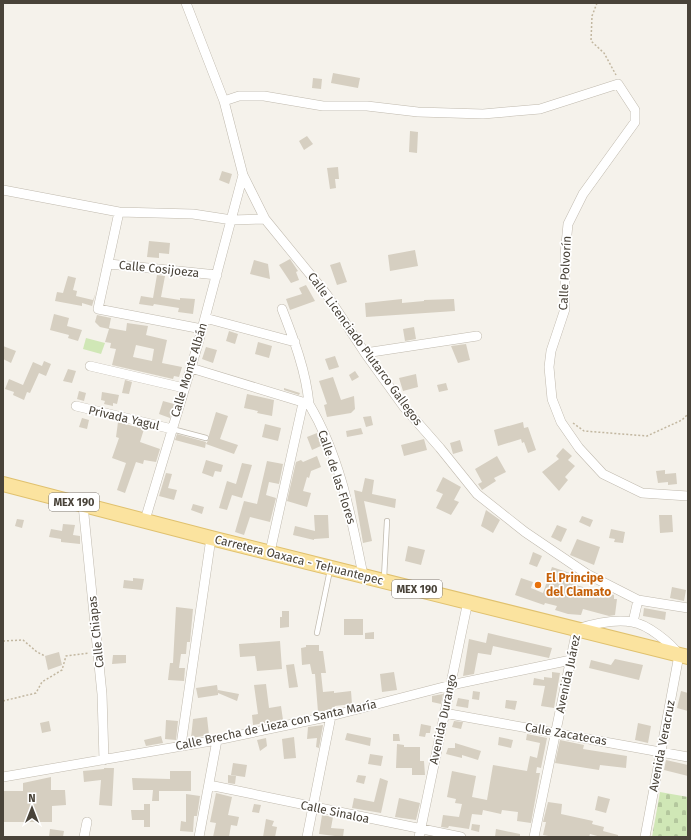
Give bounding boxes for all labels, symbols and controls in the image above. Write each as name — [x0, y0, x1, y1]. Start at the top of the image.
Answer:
street label: Calle Polvorín — [556, 235, 574, 311]
street label: Calle Cosijoeza — [118, 258, 200, 280]
street label: Calle Licenciado Plutarco Gallegos — [305, 270, 425, 428]
street label: Calle Monte Albán — [168, 321, 210, 419]
street label: Privada Yagul — [87, 403, 161, 433]
street label: Calle de las Flores — [315, 428, 359, 526]
road number: MEX 190 — [49, 493, 99, 511]
street label: Carretera Oaxaca - Tehuantepec — [213, 532, 385, 588]
place label: El Principe del Clamato — [546, 571, 611, 599]
road number: MEX 190 — [392, 580, 442, 598]
marker: El Principe del Clamato — [533, 580, 543, 590]
street label: Calle Chiapas — [85, 595, 107, 669]
street label: Avenida Juárez — [553, 634, 583, 714]
street label: Avenida Durango — [427, 672, 459, 766]
street label: Calle Brecha de Lieza con Santa María — [174, 697, 378, 753]
street label: Avenida Veracruz — [646, 699, 678, 793]
street label: Calle Zacatecas — [524, 720, 608, 748]
north arrow — [12, 788, 52, 828]
text: N — [28, 792, 36, 805]
street label: Calle Sinaloa — [299, 798, 371, 826]

